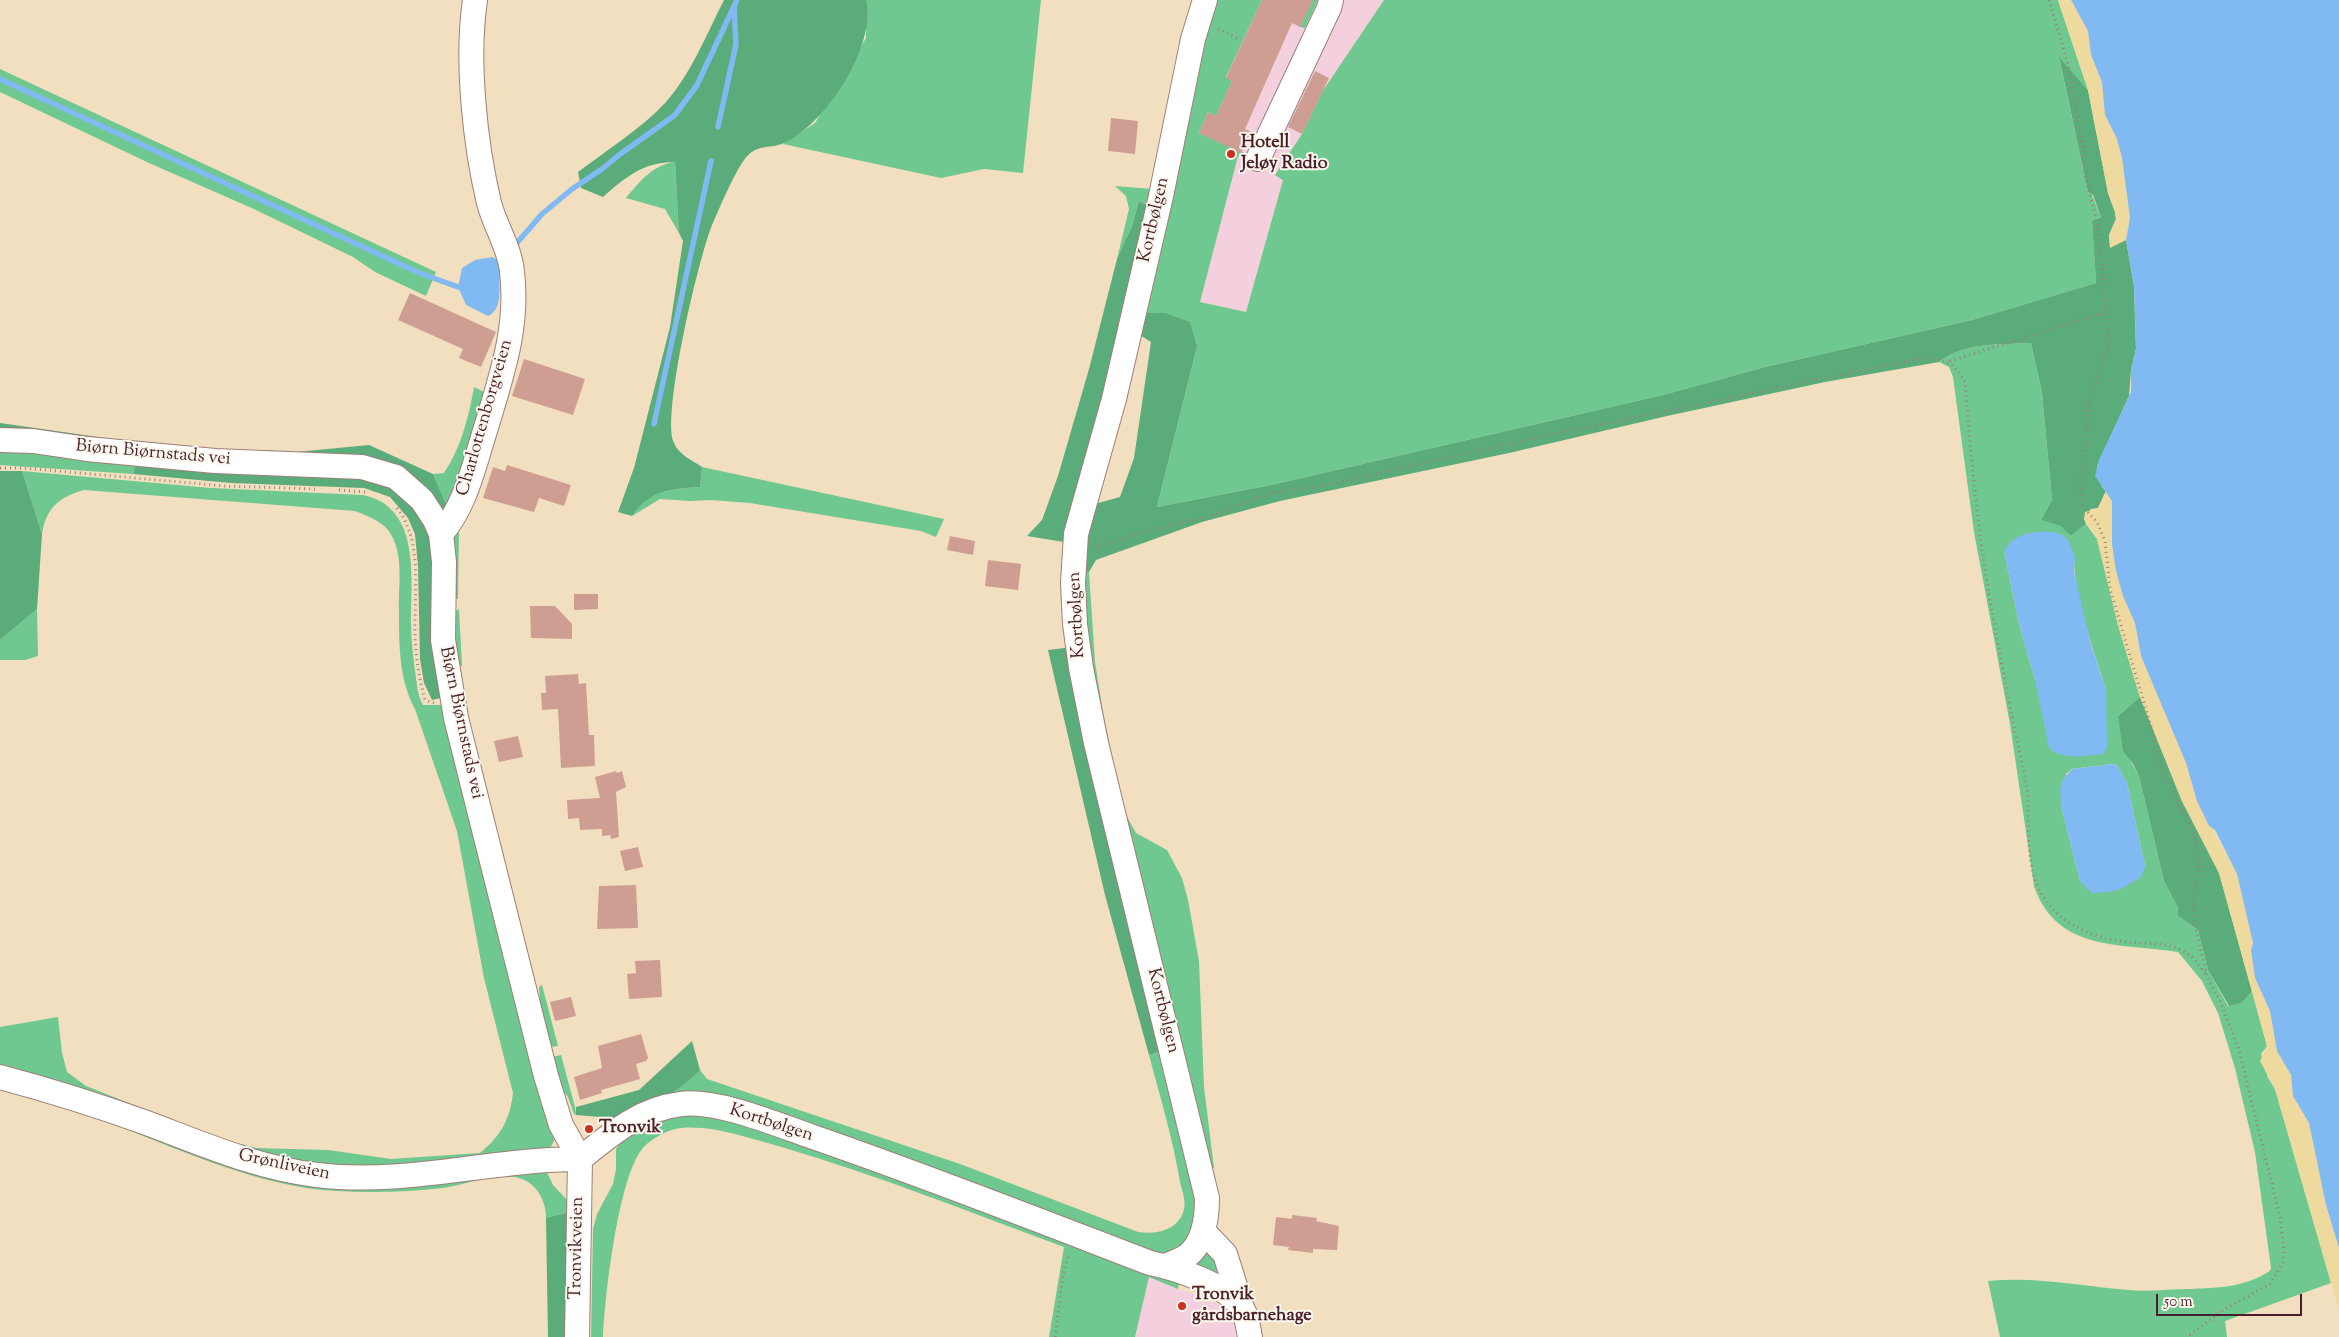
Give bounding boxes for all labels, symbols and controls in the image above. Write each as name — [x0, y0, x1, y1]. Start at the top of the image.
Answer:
place label: Hotell Jeløy Radio — [1241, 133, 1327, 176]
marker: Hotell Jeløy Radio — [1225, 148, 1237, 160]
street label: Kortbølgen — [1135, 175, 1175, 265]
street label: Charlottenborgveien — [453, 337, 519, 499]
street label: Biørn Biørnstads vei — [74, 436, 232, 472]
street label: Kortbølgen — [1065, 571, 1091, 659]
street label: Biørn Biørnstads vei — [433, 645, 487, 801]
street label: Kortbølgen — [1141, 966, 1183, 1056]
street label: Kortbølgen — [726, 1100, 816, 1148]
place label: Tronvik — [599, 1118, 661, 1140]
marker: Tronvik — [583, 1123, 595, 1135]
street label: Grønliveien — [236, 1146, 332, 1186]
street label: Tronvikveien — [566, 1196, 590, 1300]
scale bar — [2159, 1284, 2305, 1316]
place label: Tronvik gårdsbarnehage — [1192, 1285, 1312, 1328]
text: 50 m — [2164, 1292, 2193, 1313]
marker: Tronvik gårdsbarnehage — [1176, 1300, 1188, 1312]

